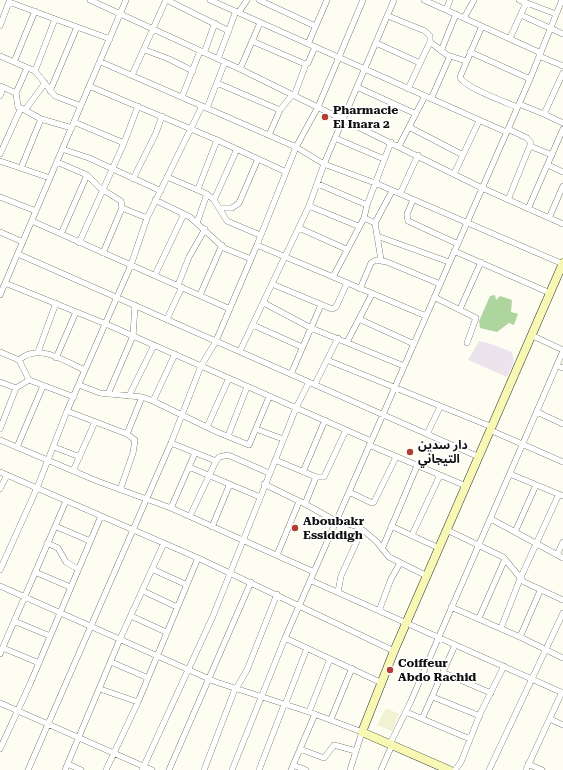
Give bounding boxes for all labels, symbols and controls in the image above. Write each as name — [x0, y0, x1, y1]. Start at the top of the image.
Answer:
place label: Pharmacie El Inara 2 — [333, 103, 398, 131]
marker: Pharmacie El Inara 2 — [320, 112, 330, 122]
place label: دار سدين التيجاني — [418, 438, 468, 466]
marker: دار سدين التيجاني — [405, 447, 415, 457]
place label: Aboubakr Essiddigh — [303, 514, 364, 542]
marker: Aboubakr Essiddigh — [290, 523, 300, 533]
place label: Coiffeur Abdo Rachid — [398, 656, 476, 684]
marker: Coiffeur Abdo Rachid — [385, 665, 395, 675]

